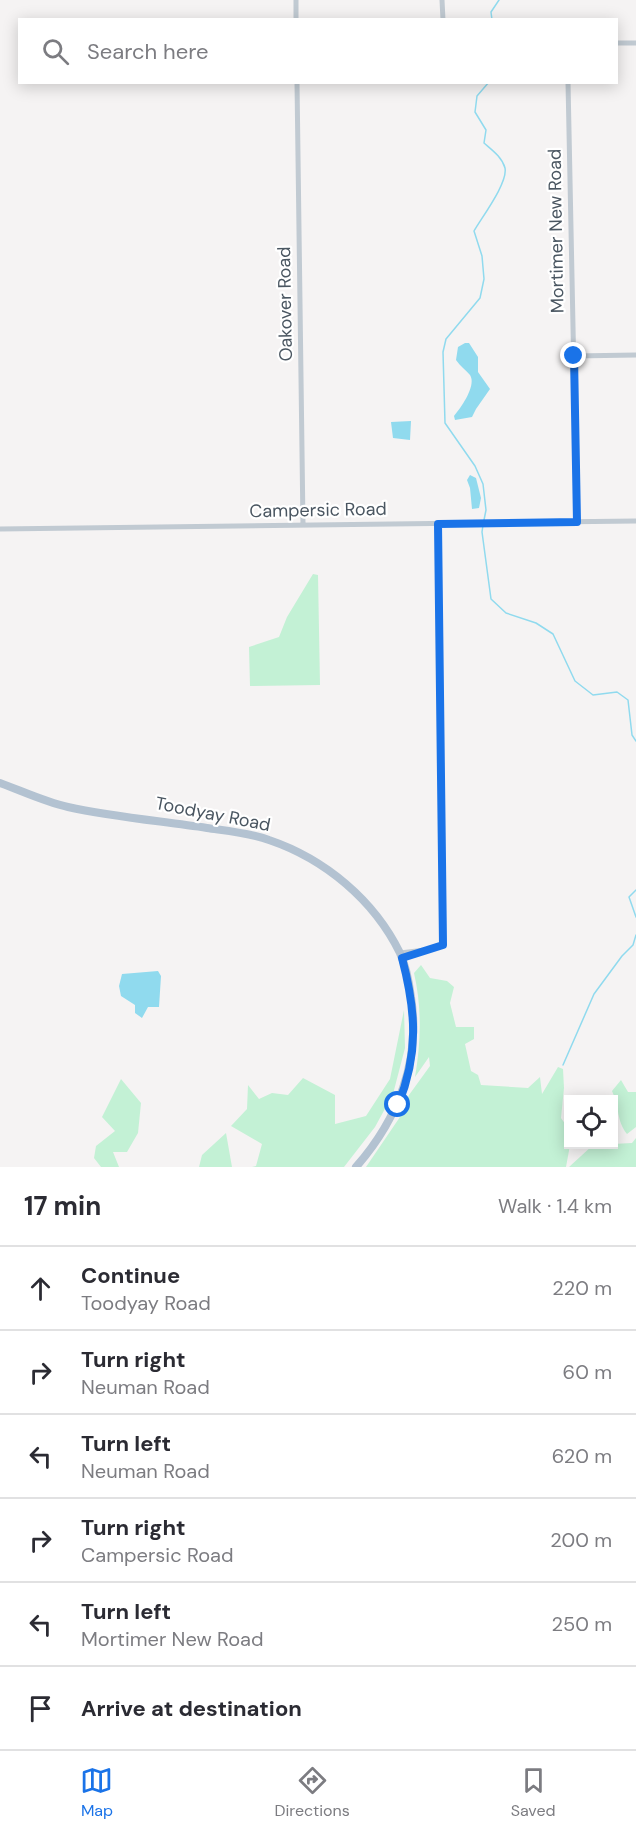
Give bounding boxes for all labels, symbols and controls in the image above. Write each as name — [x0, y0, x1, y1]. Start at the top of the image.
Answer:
search box — [18, 18, 618, 84]
icon: search — [39, 35, 72, 68]
text: Search here — [87, 37, 208, 66]
street label: Mortimer New Road — [543, 149, 569, 313]
street label: Oakover Road — [272, 246, 298, 362]
route end — [560, 342, 586, 368]
street label: Campersic Road — [249, 497, 387, 523]
street label: Toodyay Road — [153, 791, 273, 837]
route start — [384, 1091, 410, 1117]
map controls — [564, 1095, 618, 1149]
button: locate — [564, 1095, 618, 1149]
text: 17 min — [24, 1189, 101, 1223]
text: Walk · 1.4 km — [498, 1193, 612, 1219]
text: Continue — [81, 1261, 180, 1290]
icon: ahead — [24, 1272, 57, 1305]
text: 220 m — [552, 1275, 612, 1301]
text: Toodyay Road — [81, 1290, 211, 1316]
text: Turn right — [81, 1345, 186, 1374]
icon: right — [24, 1356, 57, 1389]
text: 60 m — [563, 1359, 612, 1385]
text: Neuman Road — [81, 1374, 210, 1400]
text: Turn left — [81, 1429, 171, 1458]
icon: left — [24, 1440, 57, 1473]
text: 620 m — [552, 1443, 612, 1469]
text: Neuman Road — [81, 1458, 210, 1484]
text: Turn right — [81, 1513, 186, 1542]
icon: right — [24, 1524, 57, 1557]
text: 200 m — [550, 1527, 612, 1553]
text: Campersic Road — [81, 1542, 233, 1568]
text: Turn left — [81, 1597, 171, 1626]
icon: left — [24, 1608, 57, 1641]
text: 250 m — [551, 1611, 612, 1637]
text: Mortimer New Road — [81, 1626, 264, 1652]
icon: arrive — [24, 1692, 57, 1725]
text: Arrive at destination — [81, 1694, 302, 1723]
tab: Map — [80, 1764, 113, 1821]
tab: Directions — [274, 1764, 350, 1821]
tab: Saved — [511, 1764, 556, 1821]

